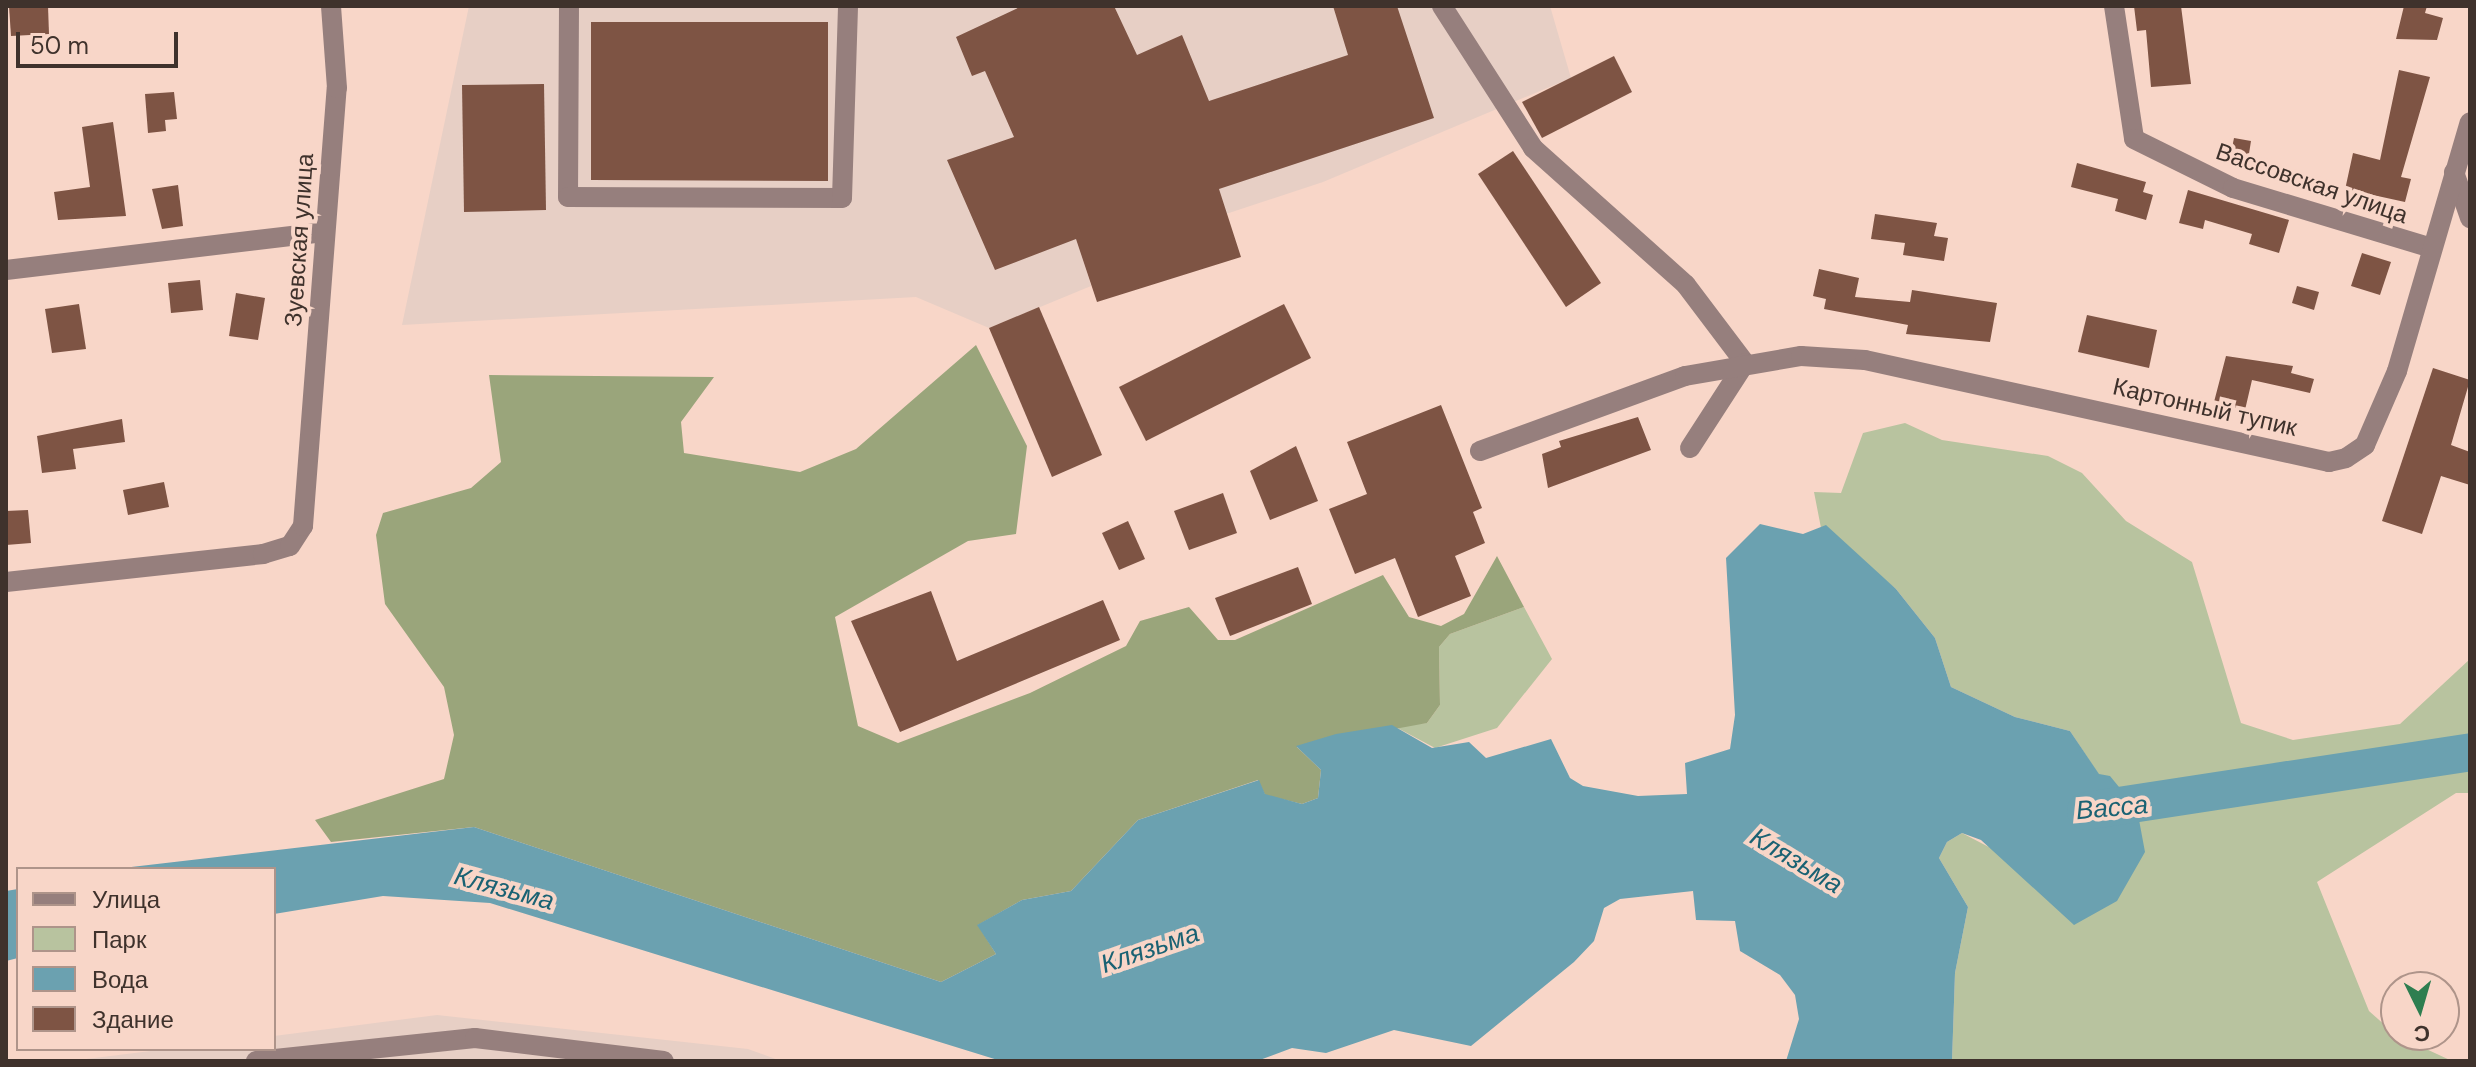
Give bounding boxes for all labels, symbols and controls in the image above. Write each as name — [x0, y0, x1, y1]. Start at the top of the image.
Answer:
scale bar — [20, 16, 182, 66]
text: 50 m — [30, 30, 89, 61]
street label: Вассовская улица — [2212, 137, 2412, 229]
street label: Зуевская улица — [279, 152, 319, 328]
street label: Картонный тупик — [2110, 372, 2300, 442]
water label: Васса — [2075, 789, 2149, 827]
water label: Клязьма — [1744, 821, 1848, 901]
water label: Клязьма — [451, 861, 557, 917]
legend — [16, 867, 276, 1051]
text: Улица — [92, 884, 160, 915]
water label: Клязьма — [1097, 918, 1203, 980]
text: Парк — [92, 924, 146, 955]
text: Вода — [92, 964, 148, 995]
north arrow — [2380, 971, 2460, 1051]
text: Здание — [92, 1004, 174, 1035]
text: С — [2413, 1018, 2431, 1049]

